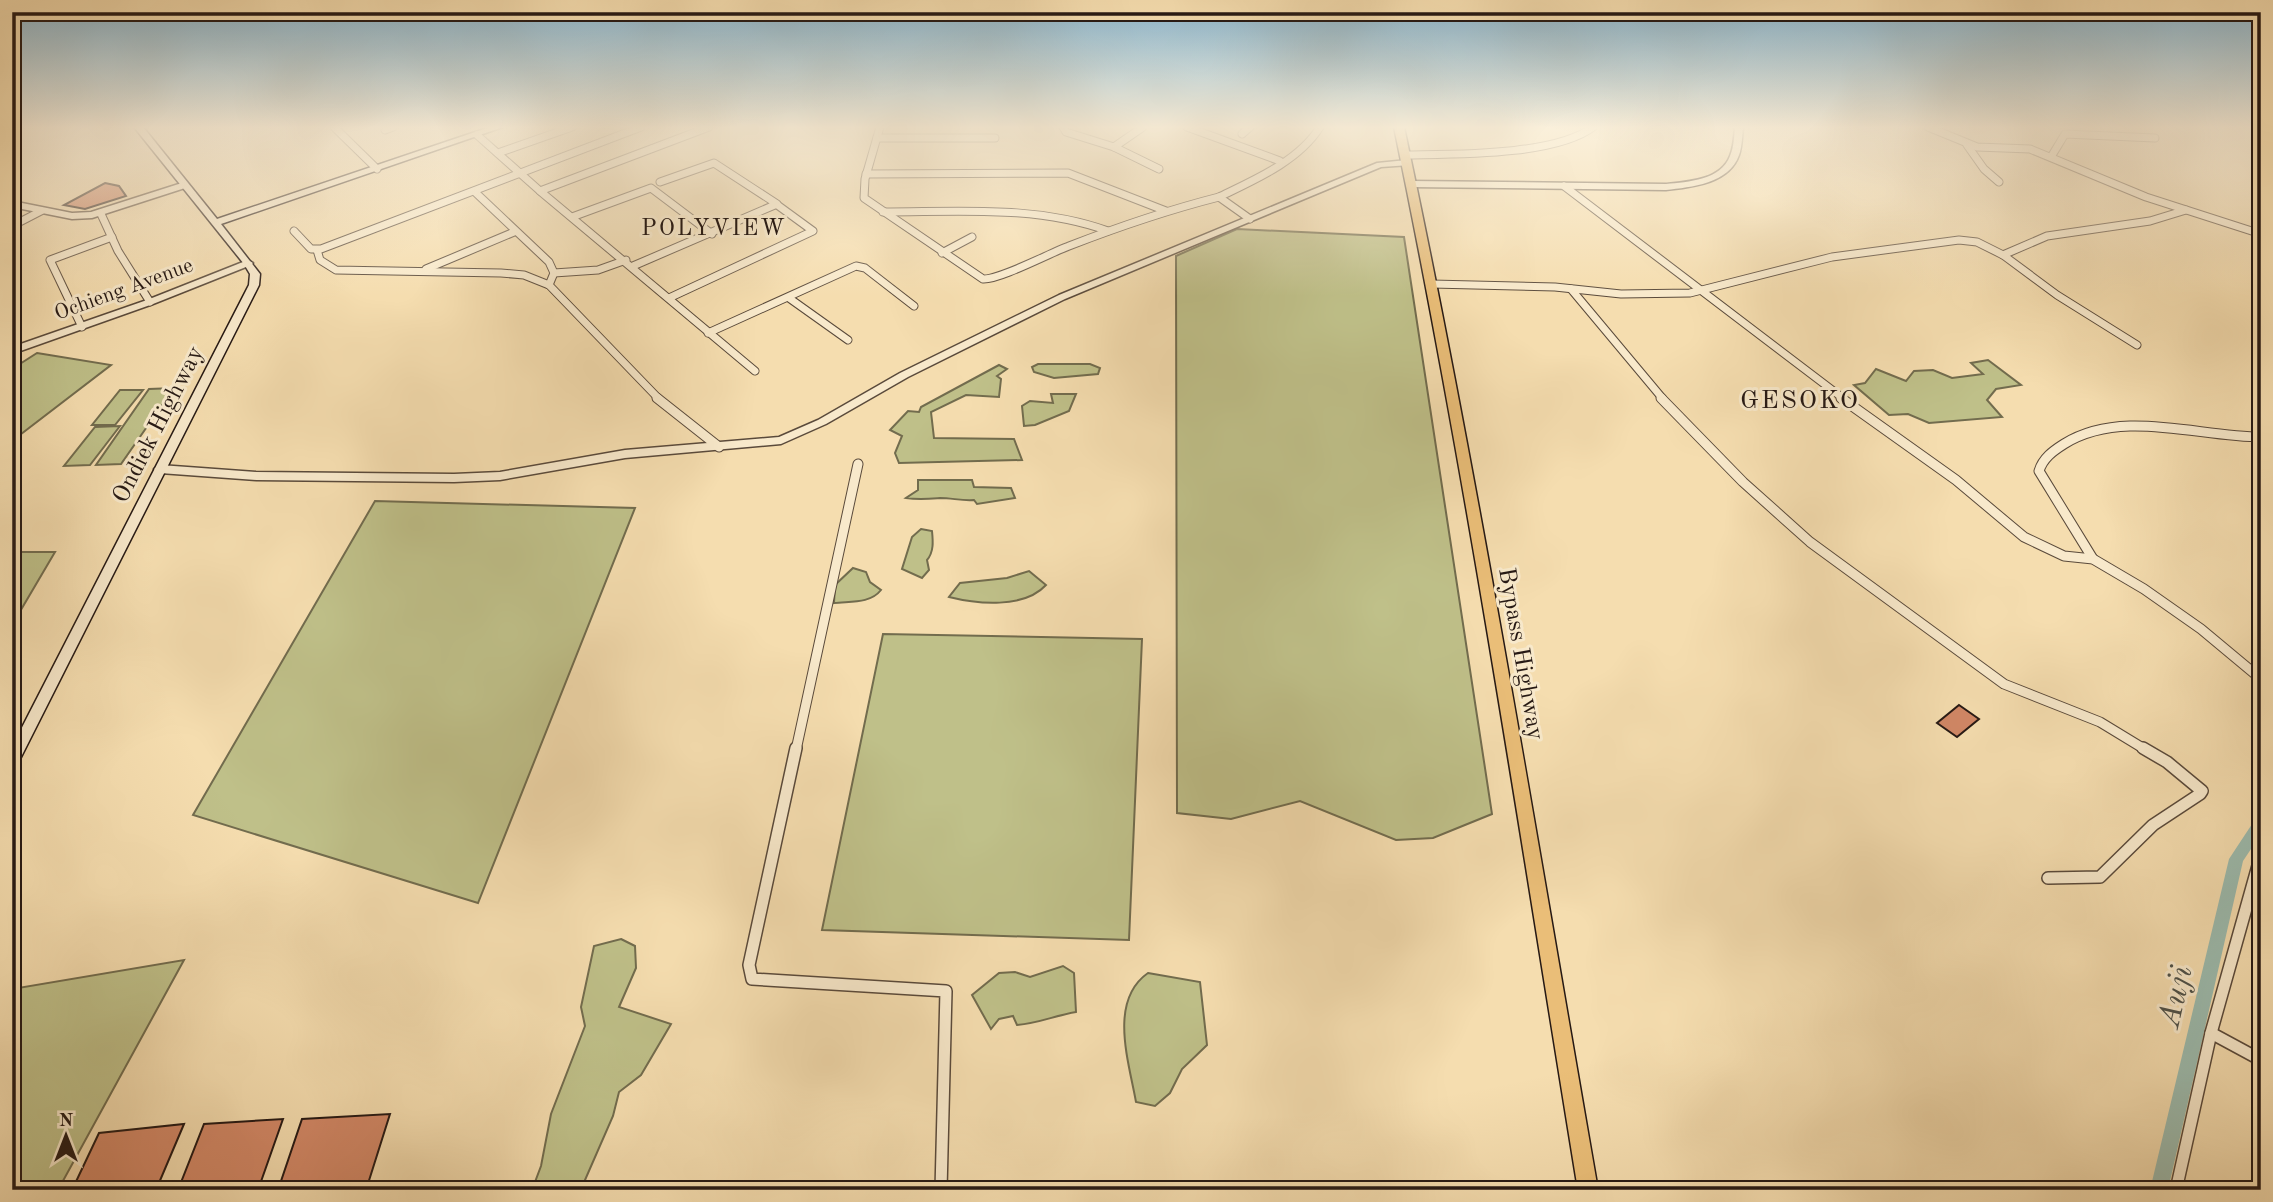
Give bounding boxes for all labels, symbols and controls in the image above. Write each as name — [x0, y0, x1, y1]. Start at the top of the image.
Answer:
district label: POLYVIEW — [641, 217, 787, 240]
street label: Ochieng Avenue — [52, 255, 196, 325]
street label: Ondiek Highway — [109, 342, 209, 507]
district label: GESOKO — [1740, 388, 1860, 414]
street label: Bypass Highway — [1493, 566, 1547, 742]
water label: Auji — [2154, 963, 2200, 1033]
north arrow — [32, 1100, 102, 1170]
text: N — [59, 1112, 74, 1131]

